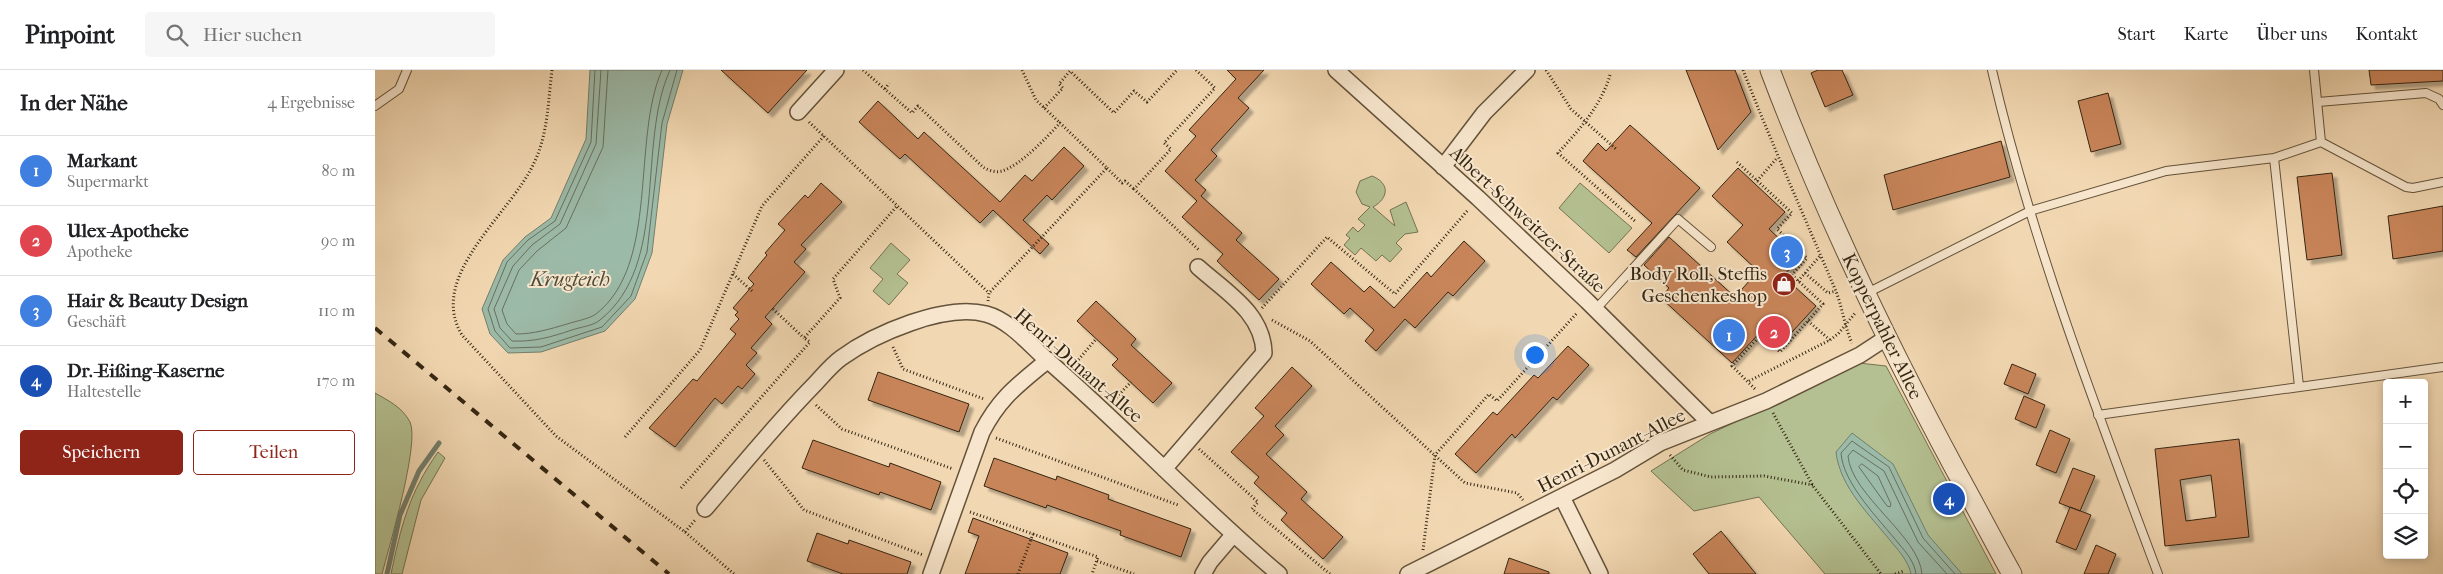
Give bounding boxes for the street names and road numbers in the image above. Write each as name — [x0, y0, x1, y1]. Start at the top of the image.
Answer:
street label: Albert-Schweitzer-Straße — [1444, 141, 1610, 298]
street label: Kopperpahler Allee — [1837, 250, 1927, 403]
street label: Henri-Dunant-Allee — [1010, 304, 1147, 428]
street label: Henri-Dunant-Allee — [1534, 404, 1689, 498]

